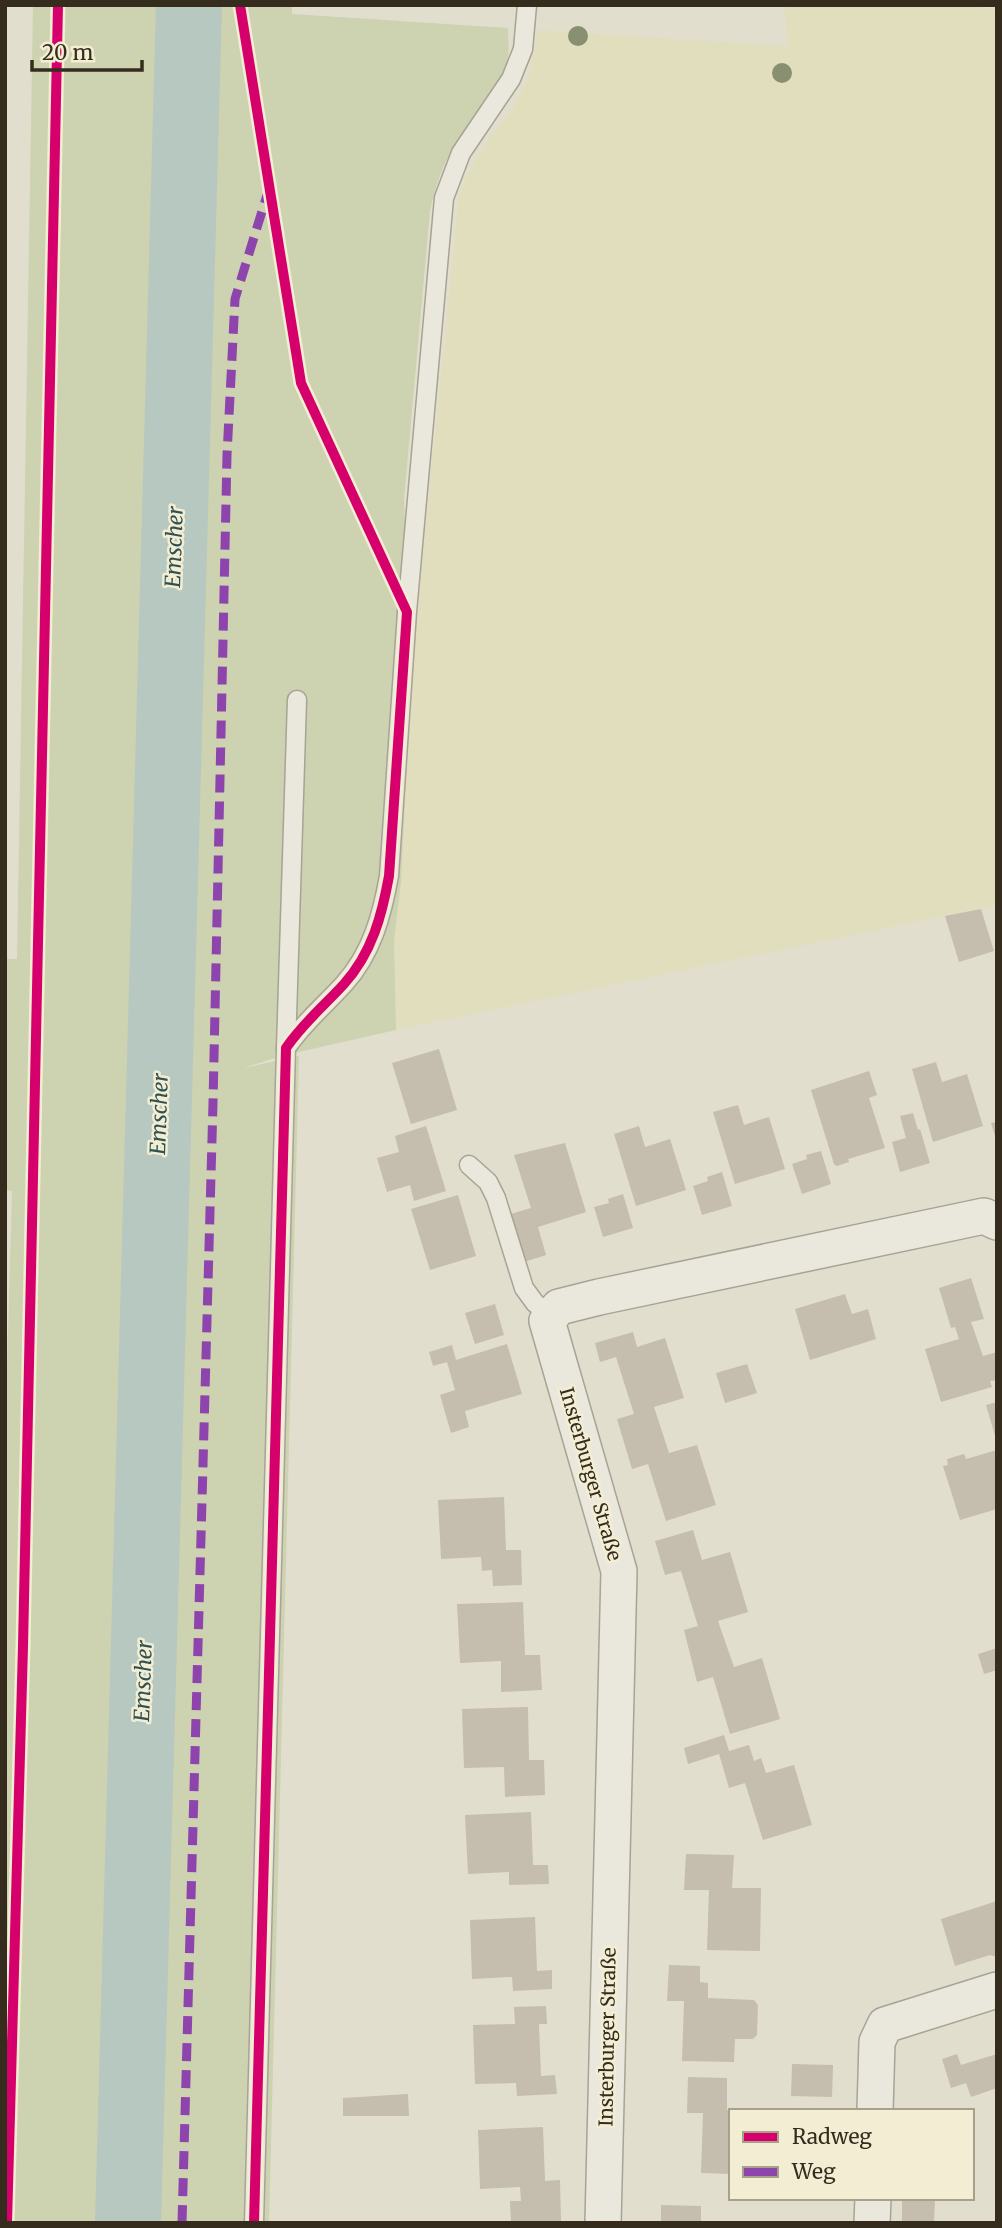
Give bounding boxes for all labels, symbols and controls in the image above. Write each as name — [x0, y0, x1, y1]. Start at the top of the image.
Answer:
scale bar — [32, 28, 142, 72]
text: 20 m — [42, 39, 94, 66]
water label: Emscher — [159, 505, 189, 588]
water label: Emscher — [144, 1072, 174, 1155]
street label: Insterburger Straße — [555, 1385, 627, 1564]
water label: Emscher — [128, 1639, 158, 1722]
street label: Insterburger Straße — [593, 1947, 621, 2127]
legend — [729, 2109, 974, 2200]
text: Radweg — [792, 2123, 872, 2150]
text: Weg — [791, 2158, 836, 2185]

